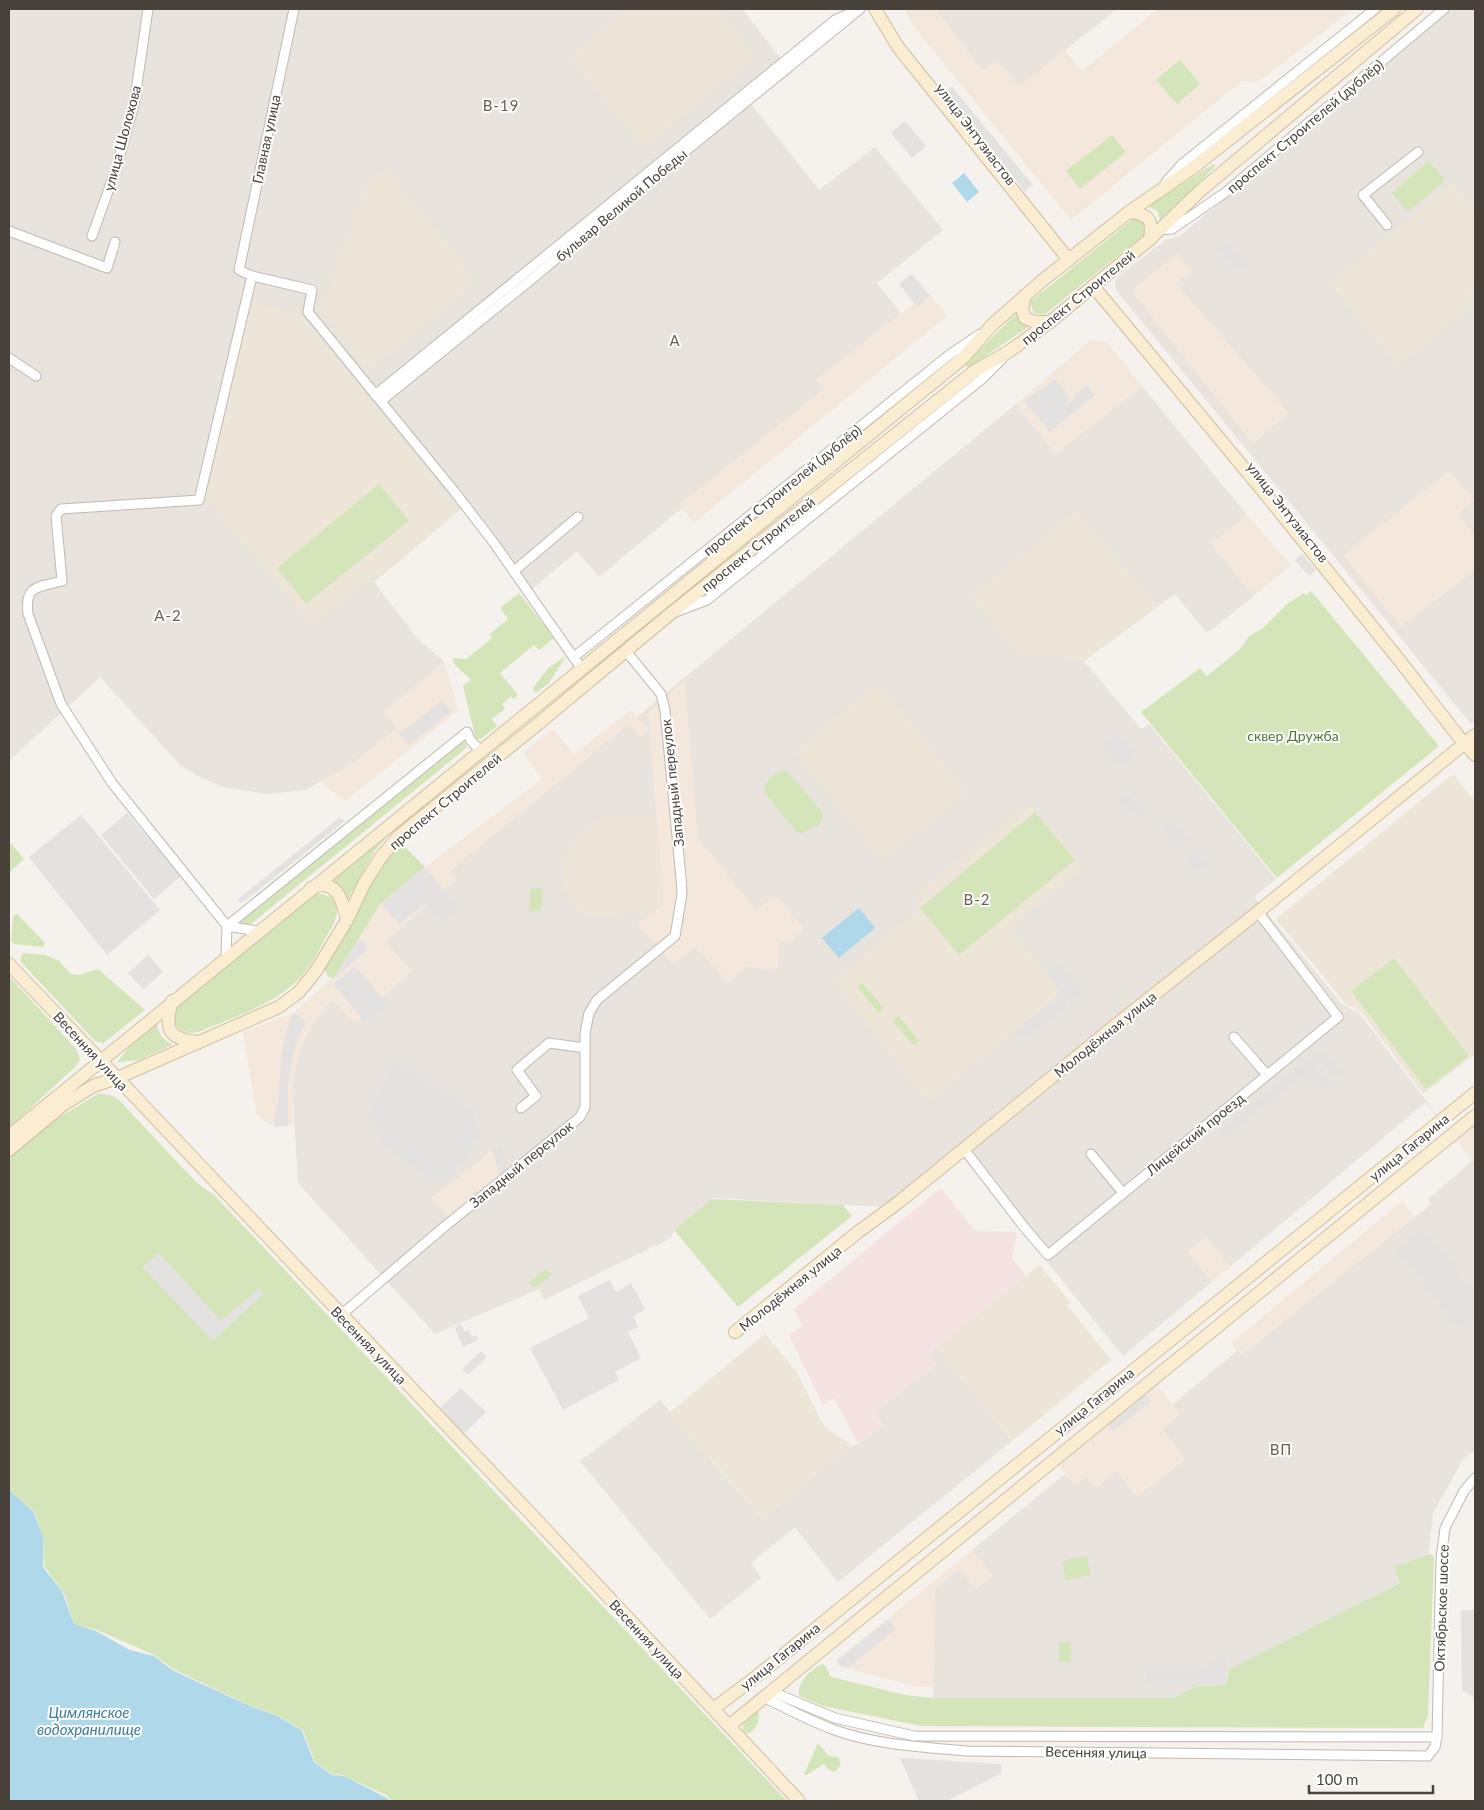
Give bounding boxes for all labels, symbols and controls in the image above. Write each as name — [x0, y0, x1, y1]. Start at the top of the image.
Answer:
street label: проспект Строителей (дублёр) — [1223, 55, 1387, 196]
street label: улица Энтузиастов — [932, 80, 1020, 188]
street label: улица Шолохова — [100, 83, 144, 193]
street label: Главная улица — [248, 93, 284, 185]
district label: В-19 — [483, 96, 519, 114]
street label: бульвар Великой Победы — [552, 145, 690, 265]
street label: проспект Строителей — [1018, 246, 1138, 348]
district label: А — [669, 331, 681, 349]
street label: проспект Строителей (дублёр) — [699, 421, 865, 559]
street label: улица Энтузиастов — [1243, 458, 1333, 566]
street label: проспект Строителей — [698, 493, 818, 595]
district label: А-2 — [154, 606, 182, 624]
street label: Западный переулок — [657, 718, 687, 848]
park label: сквер Дружба — [1247, 727, 1339, 744]
street label: проспект Строителей — [385, 749, 505, 853]
district label: В-2 — [964, 890, 990, 908]
street label: Молодёжная улица — [1050, 987, 1160, 1081]
street label: Весенняя улица — [50, 1008, 132, 1094]
street label: Лицейский проезд — [1142, 1089, 1248, 1179]
street label: улица Гагарина — [1366, 1110, 1452, 1184]
street label: Западный переулок — [466, 1117, 577, 1211]
street label: Молодёжная улица — [735, 1241, 845, 1335]
street label: Весенняя улица — [328, 1303, 410, 1388]
street label: улица Гагарина — [1051, 1364, 1137, 1438]
district label: ВП — [1270, 1440, 1292, 1458]
street label: Октябрьское шоссе — [1430, 1544, 1452, 1672]
street label: Весенняя улица — [606, 1596, 688, 1682]
street label: улица Гагарина — [737, 1619, 823, 1693]
water label: Цимлянское водохранилище — [37, 1703, 141, 1738]
street label: Весенняя улица — [1045, 1743, 1147, 1761]
scale bar — [1309, 1762, 1433, 1794]
text: 100 m — [1316, 1770, 1358, 1788]

